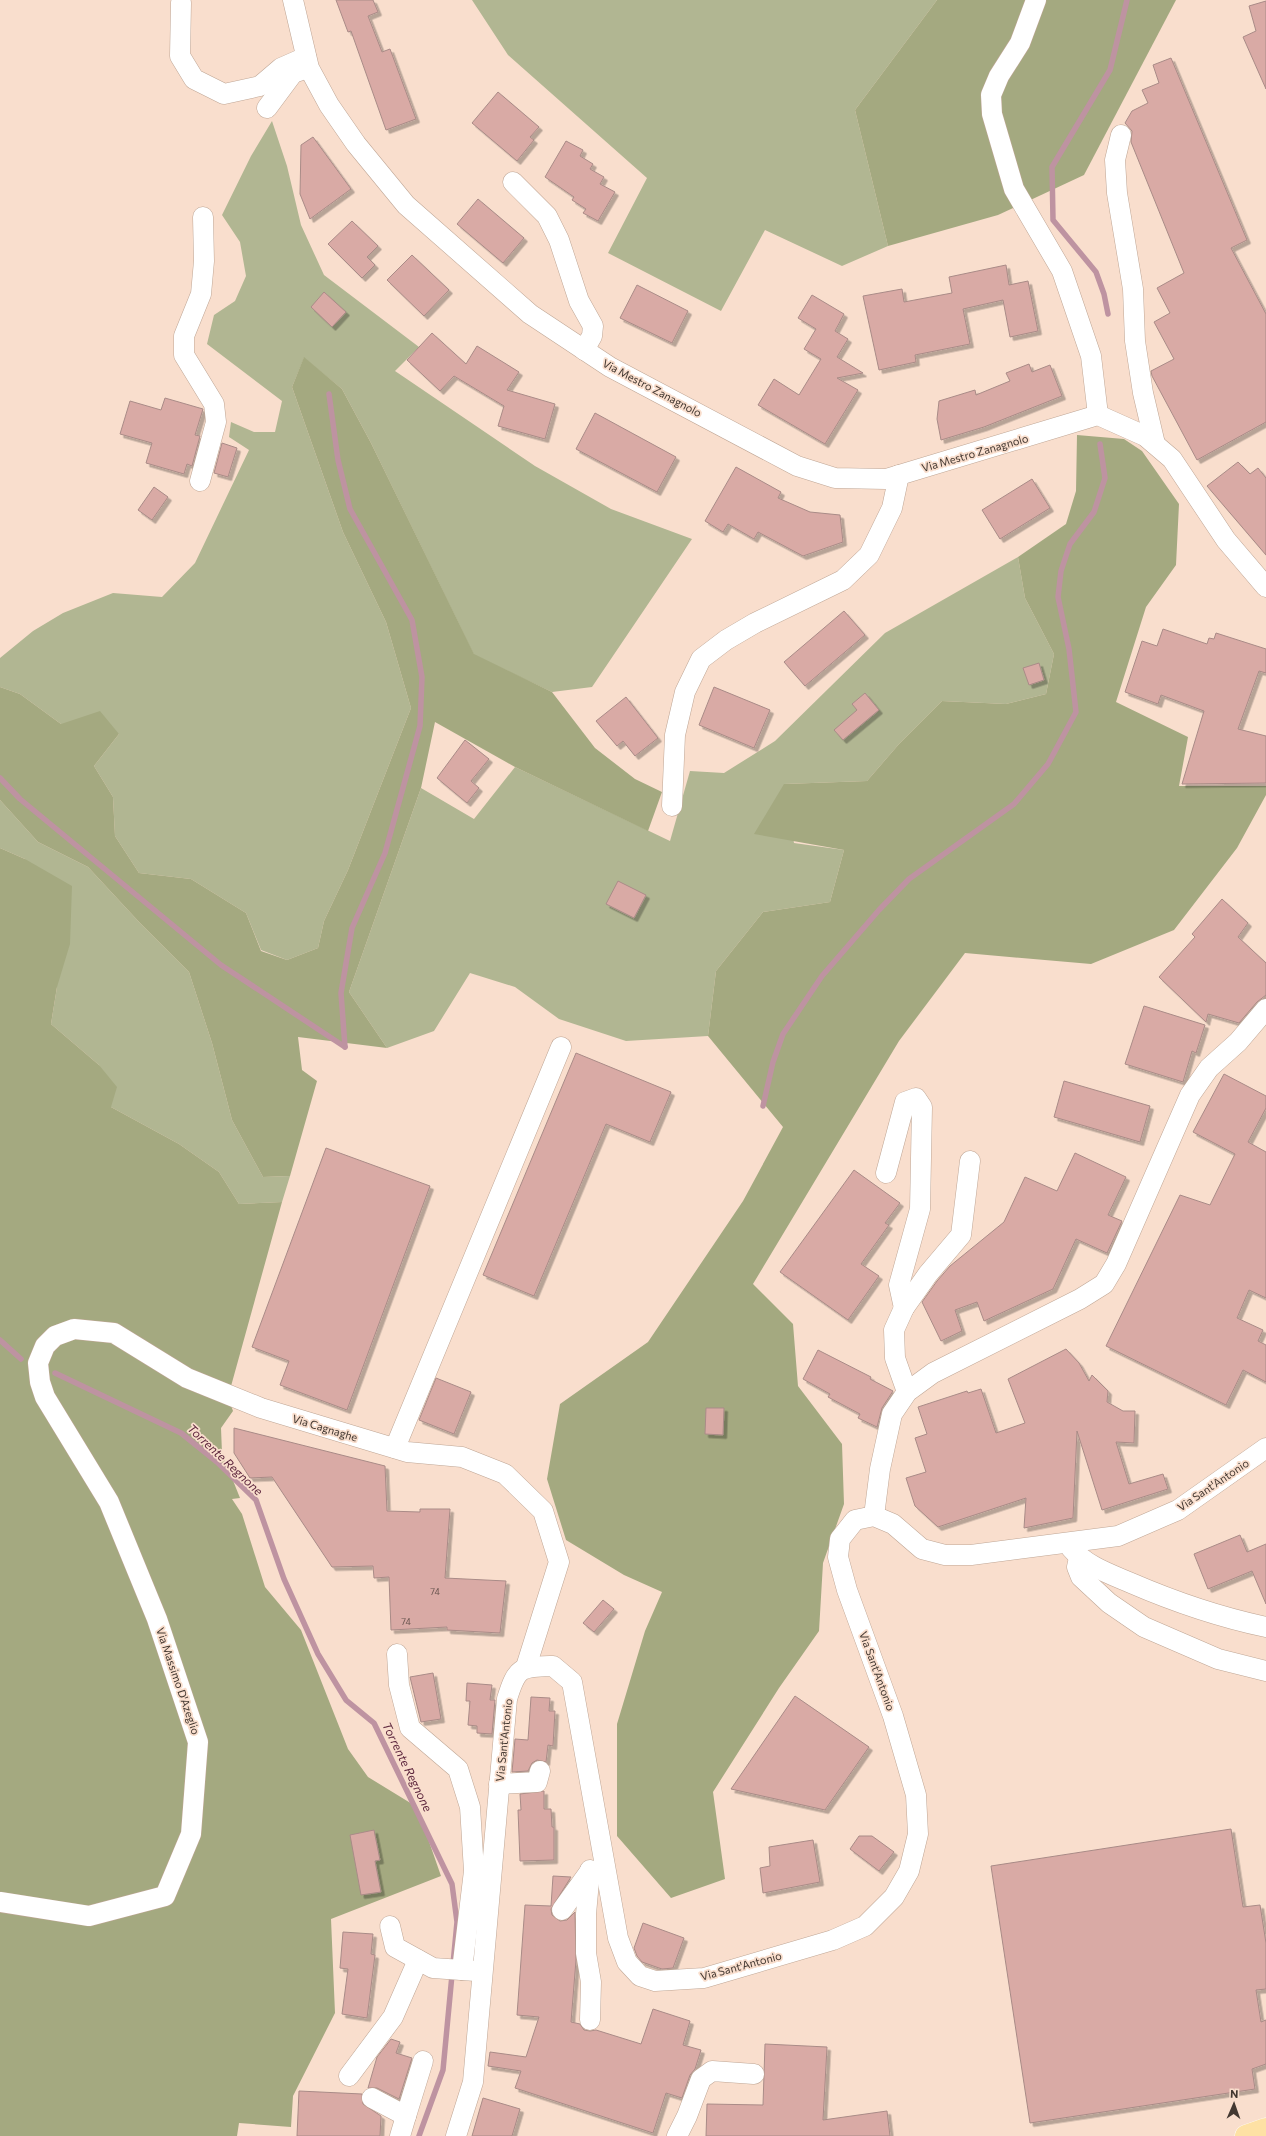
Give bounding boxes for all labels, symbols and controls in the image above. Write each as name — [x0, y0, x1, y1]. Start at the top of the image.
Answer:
street label: Via Mestro Zanagnolo — [600, 356, 704, 419]
street label: Via Mestro Zanagnolo — [920, 431, 1030, 474]
street label: Via Cagnaghe — [291, 1411, 360, 1444]
water label: Torrente Regnone — [185, 1421, 267, 1498]
street label: Via Sant'Antonio — [1174, 1456, 1251, 1513]
house number: 74 — [430, 1586, 440, 1597]
house number: 74 — [401, 1616, 411, 1627]
street label: Via Massimo D'Azeglio — [154, 1626, 203, 1736]
street label: Via Sant'Antonio — [857, 1629, 898, 1713]
street label: Via Sant'Antonio — [493, 1697, 514, 1782]
water label: Torrente Regnone — [380, 1720, 436, 1814]
street label: Via Sant'Antonio — [699, 1948, 783, 1983]
north arrow — [1214, 2084, 1254, 2124]
text: N — [1230, 2087, 1239, 2100]

